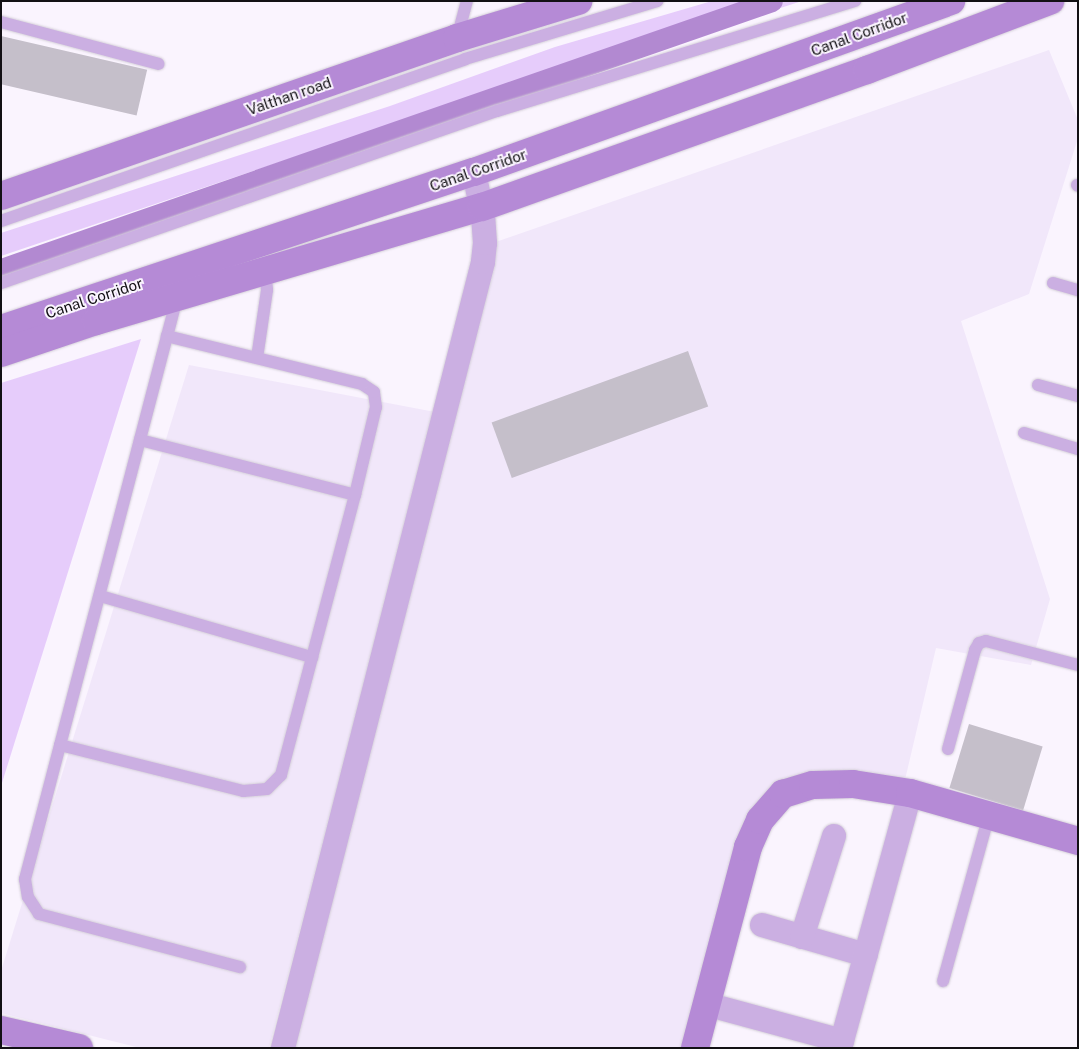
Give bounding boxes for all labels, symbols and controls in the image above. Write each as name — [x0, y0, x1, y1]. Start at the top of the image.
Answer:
street label: Canal Corridor — [808, 8, 910, 60]
street label: Valthan road — [244, 73, 334, 119]
street label: Canal Corridor — [427, 145, 529, 195]
street label: Canal Corridor — [43, 274, 145, 322]

